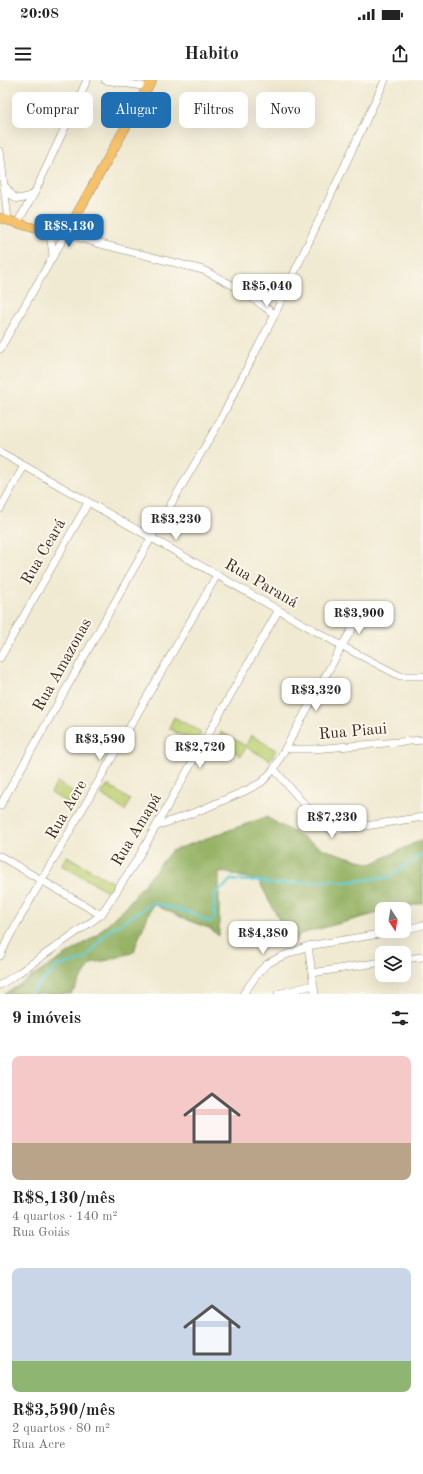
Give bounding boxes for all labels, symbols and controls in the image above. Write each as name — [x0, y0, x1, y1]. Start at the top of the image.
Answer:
text: 20:08 — [20, 7, 59, 22]
icon: menu — [12, 43, 34, 65]
icon: share — [389, 43, 411, 65]
text: Habito — [184, 45, 239, 63]
chip: Comprar — [12, 92, 93, 128]
chip: Alugar — [101, 92, 171, 128]
chip: Filtros — [179, 92, 248, 128]
chip: Novo — [256, 92, 315, 128]
pin: R$8,130 — [32, 214, 106, 248]
text: R$8,130 — [44, 220, 94, 233]
pin: R$5,040 — [230, 274, 304, 308]
text: R$5,040 — [242, 280, 292, 293]
pin: R$3,230 — [139, 507, 213, 541]
text: R$3,230 — [151, 513, 201, 526]
street label: Rua Ceará — [19, 516, 69, 588]
street label: Rua Paraná — [222, 557, 300, 611]
pin: R$3,900 — [322, 601, 396, 635]
text: R$3,900 — [334, 607, 384, 620]
street label: Rua Amazonas — [31, 616, 95, 714]
pin: R$3,320 — [279, 678, 353, 712]
text: R$3,320 — [291, 684, 341, 697]
street label: Rua Piaui — [318, 721, 388, 743]
pin: R$3,590 — [63, 727, 137, 761]
text: R$3,590 — [75, 733, 125, 746]
pin: R$2,720 — [163, 735, 237, 769]
text: R$2,720 — [175, 741, 225, 754]
street label: Rua Acre — [44, 778, 90, 842]
street label: Rua Amapá — [109, 791, 165, 869]
pin: R$7,230 — [295, 805, 369, 839]
text: R$7,230 — [307, 811, 357, 824]
north arrow — [375, 902, 411, 938]
map controls — [375, 902, 411, 982]
pin: R$4,380 — [226, 921, 300, 955]
text: R$4,380 — [238, 927, 288, 940]
button: layers — [375, 946, 411, 982]
icon: filters — [389, 1007, 411, 1029]
text: 9 imóveis — [12, 1010, 81, 1027]
icon: home — [176, 1082, 248, 1154]
text: R$8,130/mês — [12, 1190, 115, 1207]
text: 4 quartos · 140 m² — [12, 1210, 117, 1223]
text: Rua Goiás — [12, 1226, 70, 1239]
icon: home — [176, 1294, 248, 1366]
text: R$3,590/mês — [12, 1402, 115, 1419]
text: 2 quartos · 80 m² — [12, 1422, 110, 1435]
text: Rua Acre — [12, 1438, 65, 1451]

